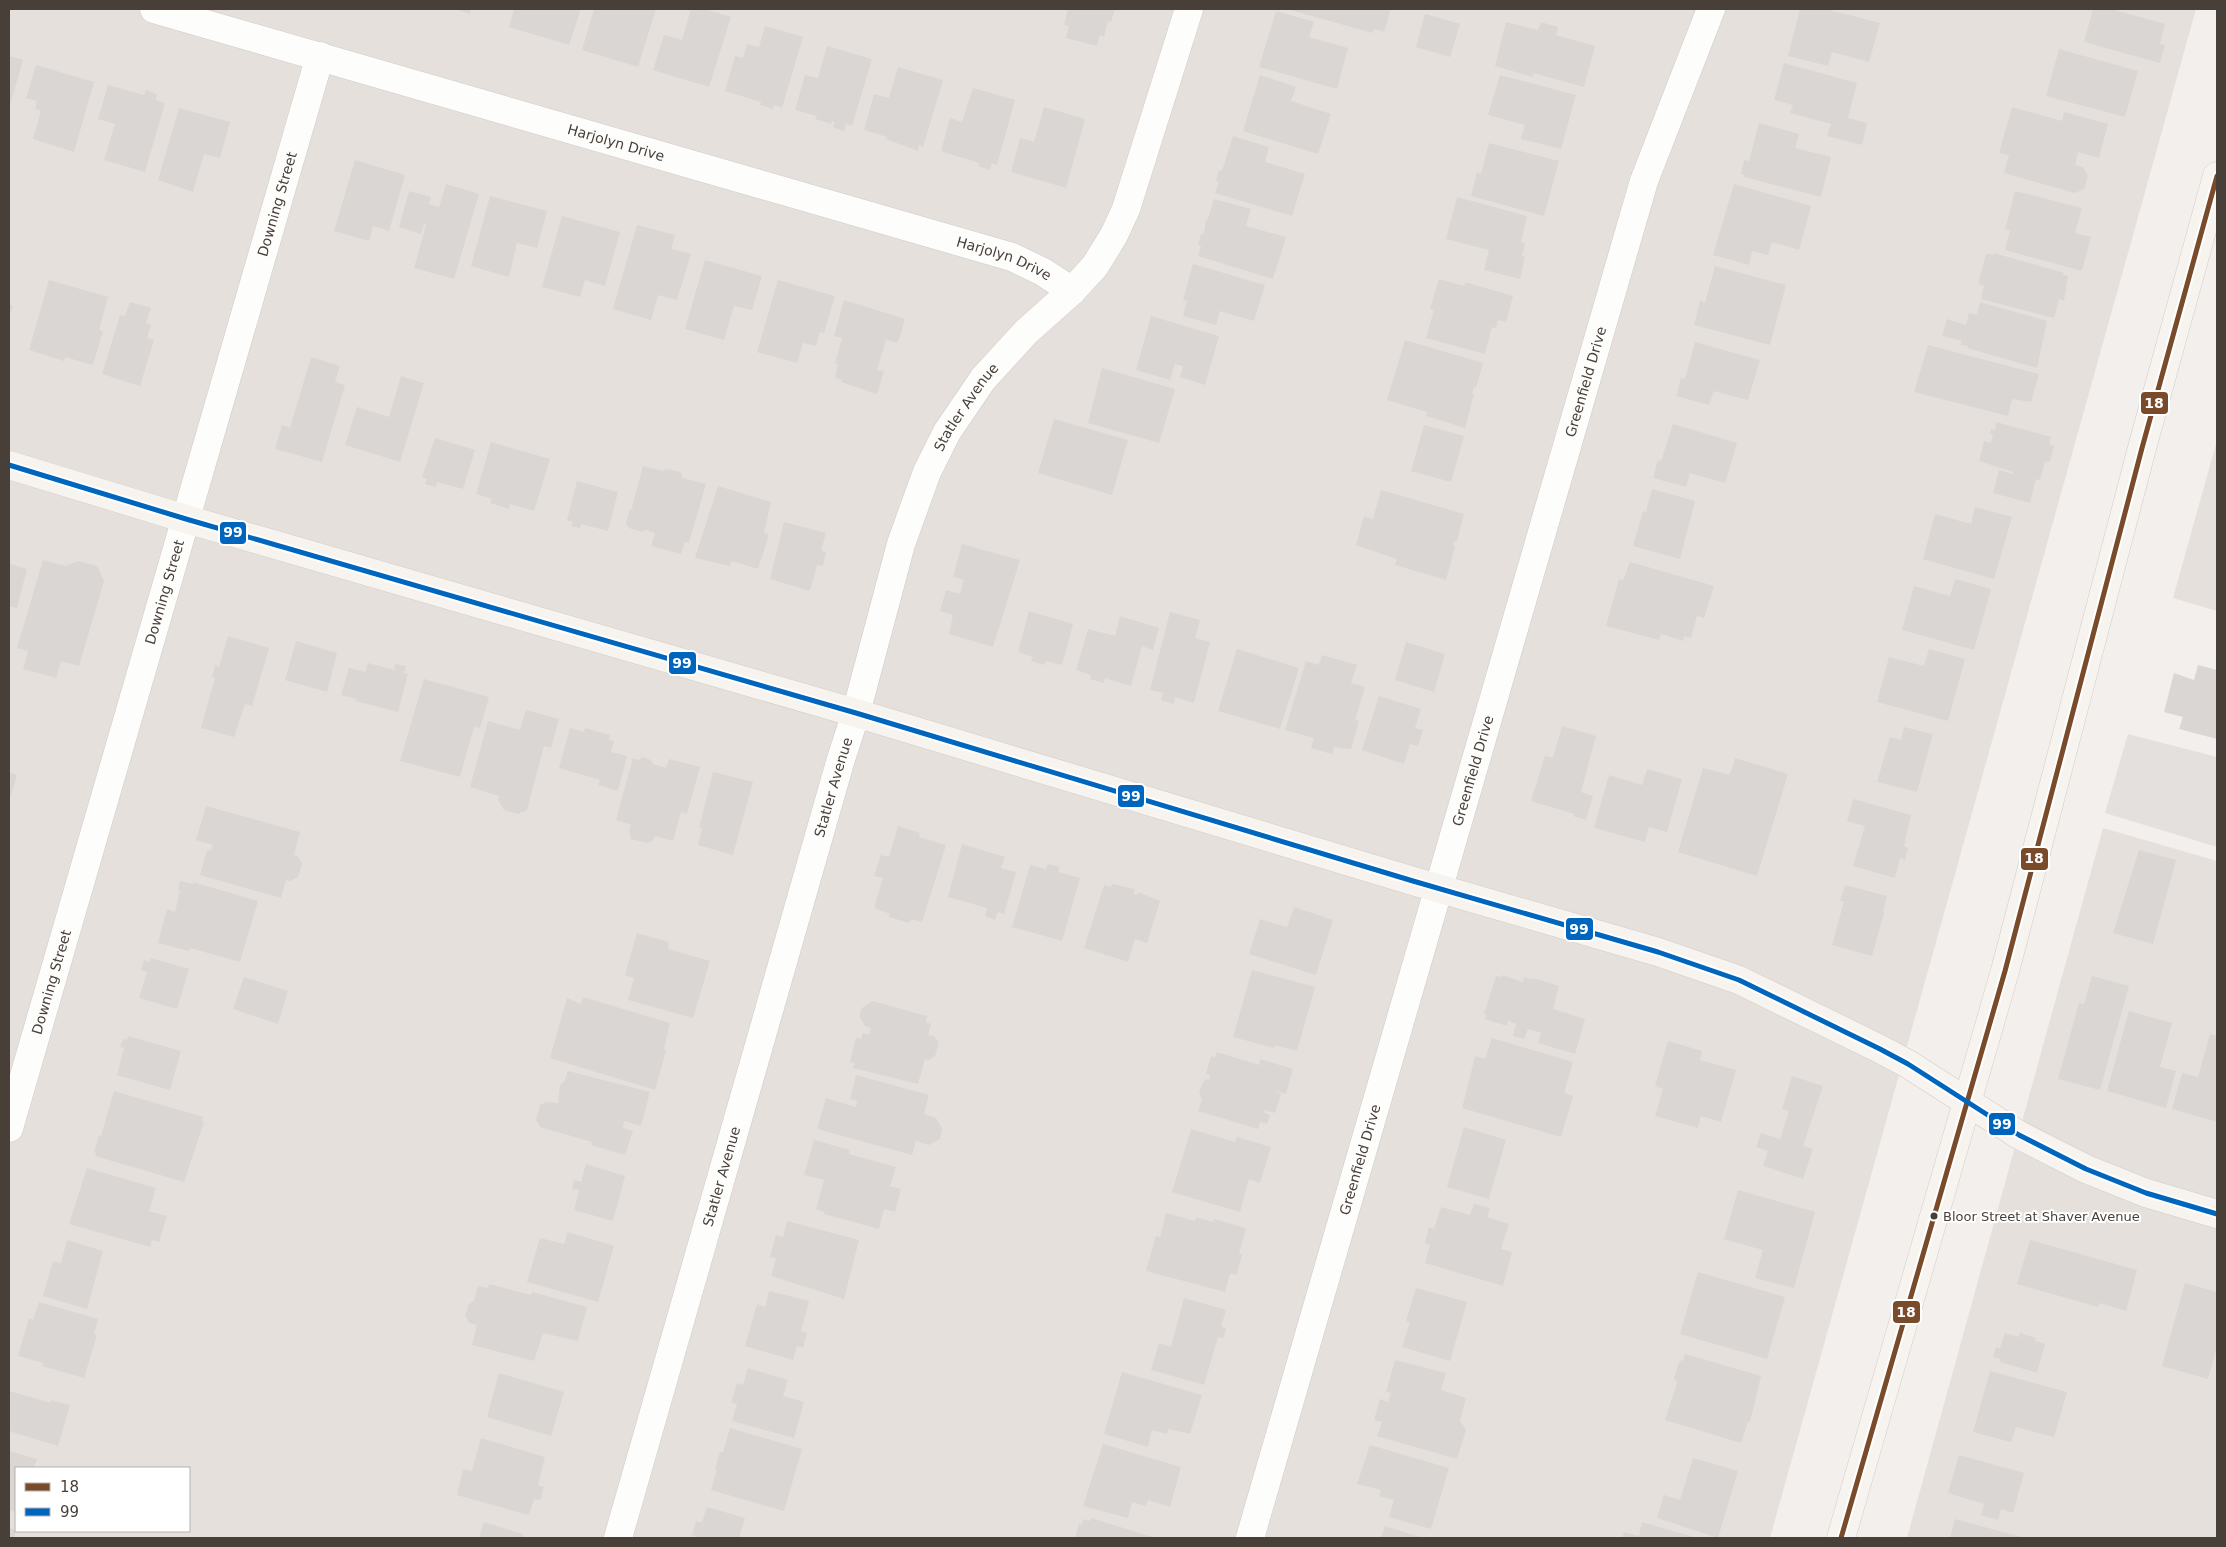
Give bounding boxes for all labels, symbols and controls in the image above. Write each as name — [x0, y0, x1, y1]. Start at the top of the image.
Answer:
street label: Harjolyn Drive — [566, 121, 666, 164]
street label: Downing Street — [254, 149, 300, 258]
street label: Harjolyn Drive — [955, 233, 1055, 283]
street label: Greenfield Drive — [1562, 325, 1609, 439]
street label: Statler Avenue — [931, 360, 1002, 454]
line badge: 18 — [2140, 391, 2169, 415]
text: 18 — [2144, 395, 2164, 411]
line badge: 99 — [219, 521, 247, 545]
text: 99 — [223, 524, 243, 540]
street label: Downing Street — [142, 537, 187, 646]
line badge: 99 — [668, 651, 697, 675]
text: 99 — [672, 655, 692, 671]
street label: Greenfield Drive — [1449, 713, 1496, 828]
street label: Statler Avenue — [811, 735, 856, 839]
line badge: 99 — [1117, 784, 1145, 808]
text: 99 — [1121, 788, 1141, 804]
line badge: 18 — [2020, 847, 2049, 871]
text: 18 — [2024, 850, 2044, 866]
line badge: 99 — [1565, 917, 1594, 941]
text: 99 — [1569, 921, 1589, 937]
street label: Downing Street — [29, 927, 74, 1036]
street label: Greenfield Drive — [1336, 1102, 1384, 1217]
line badge: 99 — [1988, 1112, 2016, 1136]
text: 99 — [1992, 1116, 2012, 1132]
street label: Statler Avenue — [700, 1125, 743, 1228]
place label: Bloor Street at Shaver Avenue — [1943, 1209, 2140, 1224]
marker: Bloor Street at Shaver Avenue — [1929, 1211, 1939, 1221]
line badge: 18 — [1892, 1300, 1921, 1324]
text: 18 — [1896, 1304, 1916, 1320]
legend — [15, 1467, 190, 1532]
text: 18 — [60, 1478, 79, 1496]
text: 99 — [60, 1503, 79, 1521]

